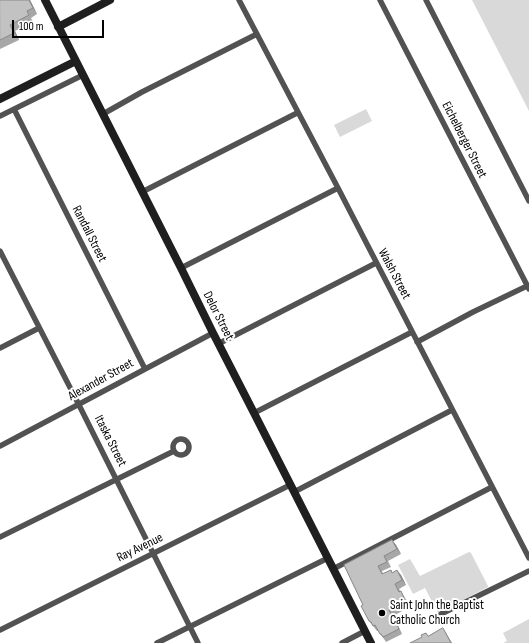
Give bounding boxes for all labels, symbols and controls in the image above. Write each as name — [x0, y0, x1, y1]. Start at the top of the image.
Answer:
scale bar — [14, 12, 106, 38]
text: 100 m — [19, 19, 44, 34]
street label: Eichelberger Street — [438, 99, 490, 181]
street label: Randall Street — [68, 203, 110, 265]
street label: Walsh Street — [374, 246, 414, 302]
street label: Delor Street — [199, 289, 237, 343]
street label: Alexander Street — [66, 356, 136, 404]
street label: Itaska Street — [90, 413, 130, 469]
street label: Ray Avenue — [114, 530, 166, 566]
place label: Saint John the Baptist Catholic Church — [390, 598, 484, 629]
marker: Saint John the Baptist Catholic Church — [377, 608, 387, 618]

